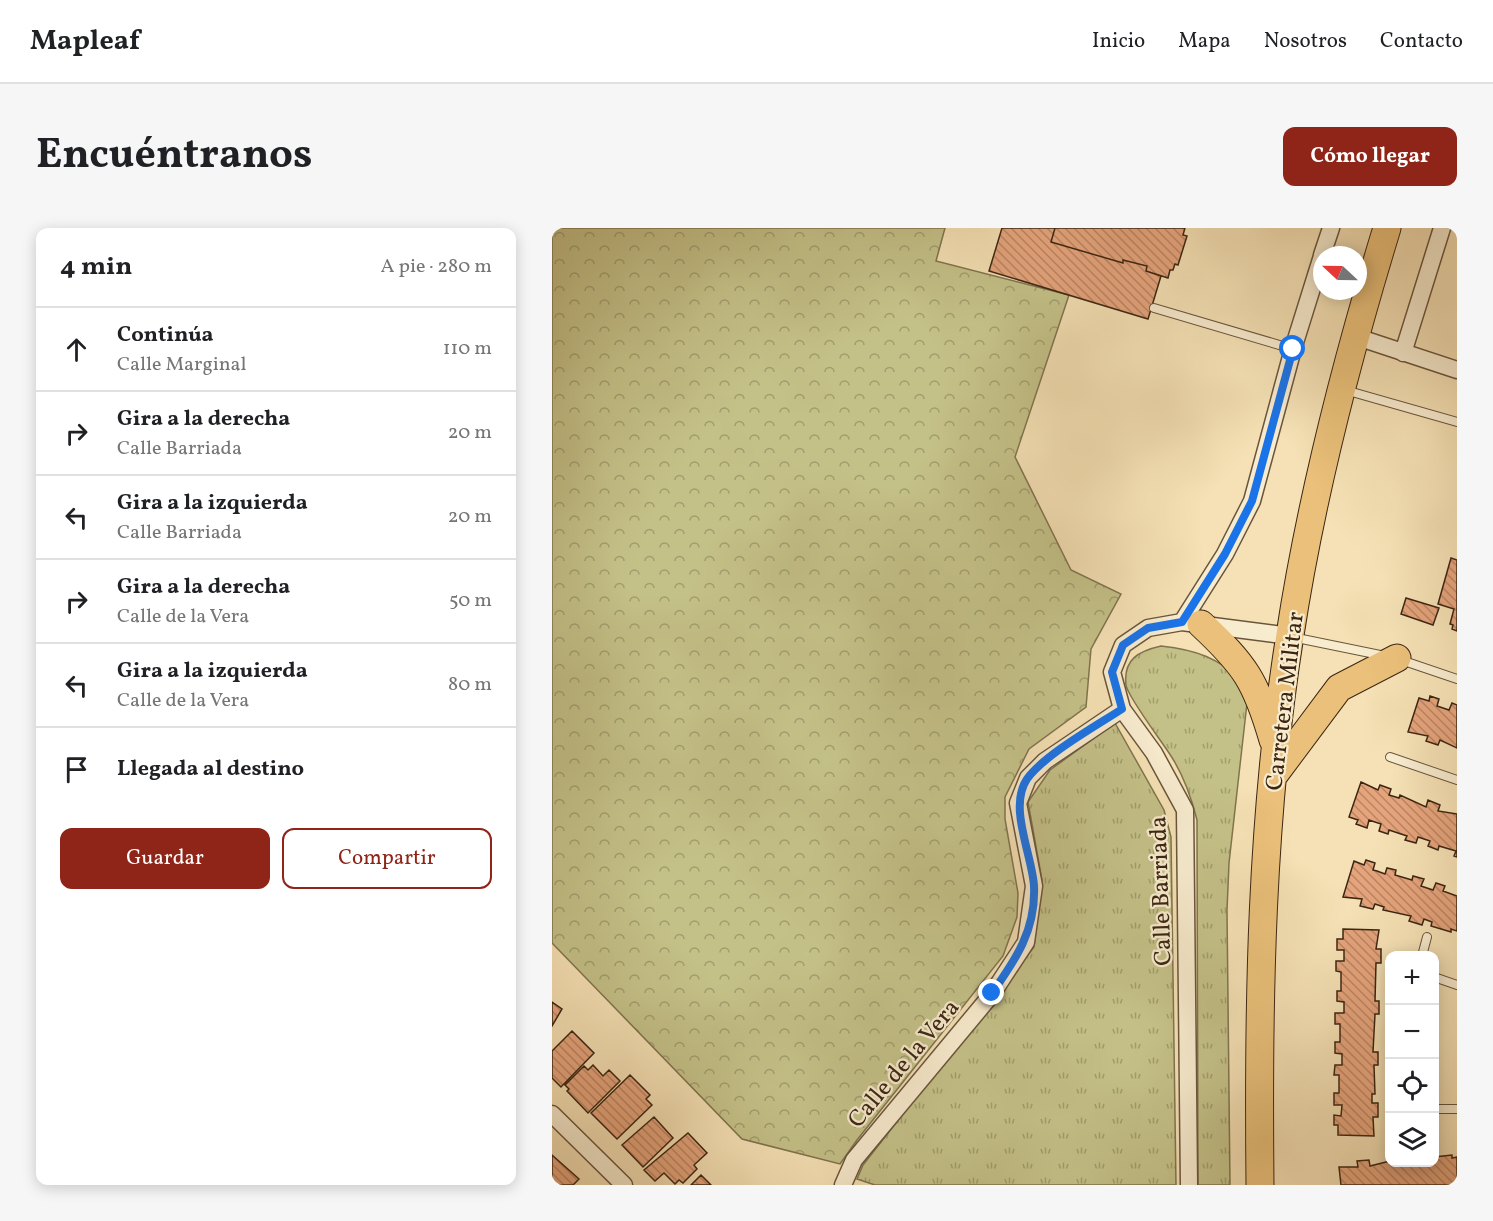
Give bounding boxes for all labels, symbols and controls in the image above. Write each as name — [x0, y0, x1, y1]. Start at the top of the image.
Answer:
text: Mapleaf — [30, 22, 140, 61]
text: Inicio — [1092, 27, 1145, 56]
text: Mapa — [1178, 27, 1231, 56]
text: Nosotros — [1264, 27, 1347, 56]
text: Contacto — [1380, 27, 1463, 56]
text: Encuéntranos — [36, 127, 312, 186]
button: Cómo llegar — [1283, 127, 1457, 186]
north arrow — [1313, 246, 1367, 300]
text: 4 min — [60, 249, 132, 285]
text: A pie · 280 m — [380, 253, 492, 281]
text: Continúa — [117, 320, 214, 351]
icon: ahead — [60, 333, 93, 366]
text: 110 m — [443, 335, 492, 363]
route start — [1279, 335, 1305, 361]
text: Calle Marginal — [117, 351, 247, 379]
text: Gira a la derecha — [117, 404, 290, 435]
icon: right — [60, 417, 93, 450]
text: 20 m — [448, 419, 492, 447]
text: Calle Barriada — [117, 435, 242, 463]
text: Gira a la izquierda — [117, 488, 308, 519]
icon: left — [60, 501, 93, 534]
text: 20 m — [448, 503, 492, 531]
text: Calle Barriada — [117, 519, 242, 547]
text: Gira a la derecha — [117, 572, 290, 603]
icon: right — [60, 585, 93, 618]
text: 50 m — [449, 587, 492, 615]
text: Calle de la Vera — [117, 603, 249, 631]
street label: Carretera Militar — [1258, 610, 1314, 793]
text: Gira a la izquierda — [117, 656, 308, 687]
icon: left — [60, 669, 93, 702]
text: 80 m — [448, 671, 492, 699]
text: Calle de la Vera — [117, 687, 249, 715]
icon: arrive — [60, 753, 93, 786]
text: Llegada al destino — [117, 754, 304, 785]
street label: Calle Barriada — [1142, 815, 1182, 966]
button: Guardar — [60, 828, 270, 889]
button: Compartir — [282, 828, 492, 889]
map controls — [1385, 951, 1439, 1167]
button: + — [1385, 951, 1439, 1005]
route end — [978, 979, 1004, 1005]
street label: Calle de la Vera — [841, 993, 969, 1136]
button: − — [1385, 1005, 1439, 1059]
button: locate — [1385, 1059, 1439, 1113]
button: layers — [1385, 1113, 1439, 1167]

